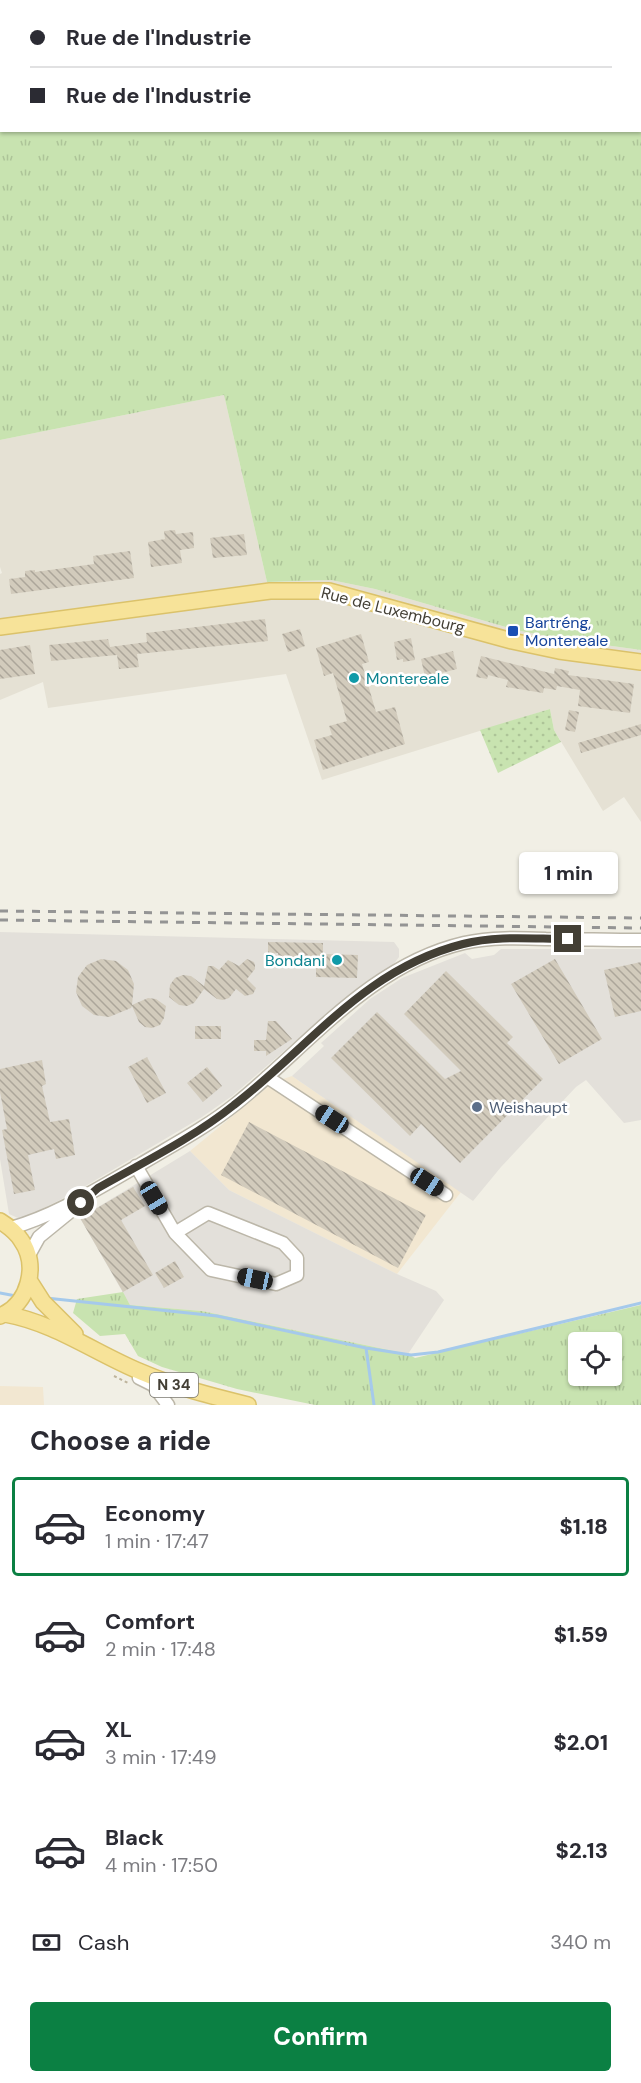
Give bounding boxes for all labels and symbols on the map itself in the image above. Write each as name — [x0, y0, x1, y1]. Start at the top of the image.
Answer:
street label: Rue de Luxembourg — [319, 582, 467, 638]
place label: Bartréng, Montereale — [525, 612, 608, 651]
marker: Bartréng, Montereale — [506, 624, 520, 638]
place label: Montereale — [366, 668, 449, 689]
marker: Montereale — [347, 671, 361, 685]
callout: 1 min — [518, 852, 618, 894]
route end — [554, 925, 581, 952]
place label: Bondani — [265, 950, 325, 971]
marker: Bondani — [330, 953, 344, 967]
place label: Weishaupt — [489, 1097, 568, 1118]
marker: Weishaupt — [470, 1100, 484, 1114]
car — [312, 1102, 352, 1136]
car — [407, 1165, 447, 1199]
car — [137, 1178, 171, 1218]
route start — [67, 1189, 94, 1216]
car — [236, 1266, 274, 1292]
road number: N 34 — [150, 1373, 198, 1397]

